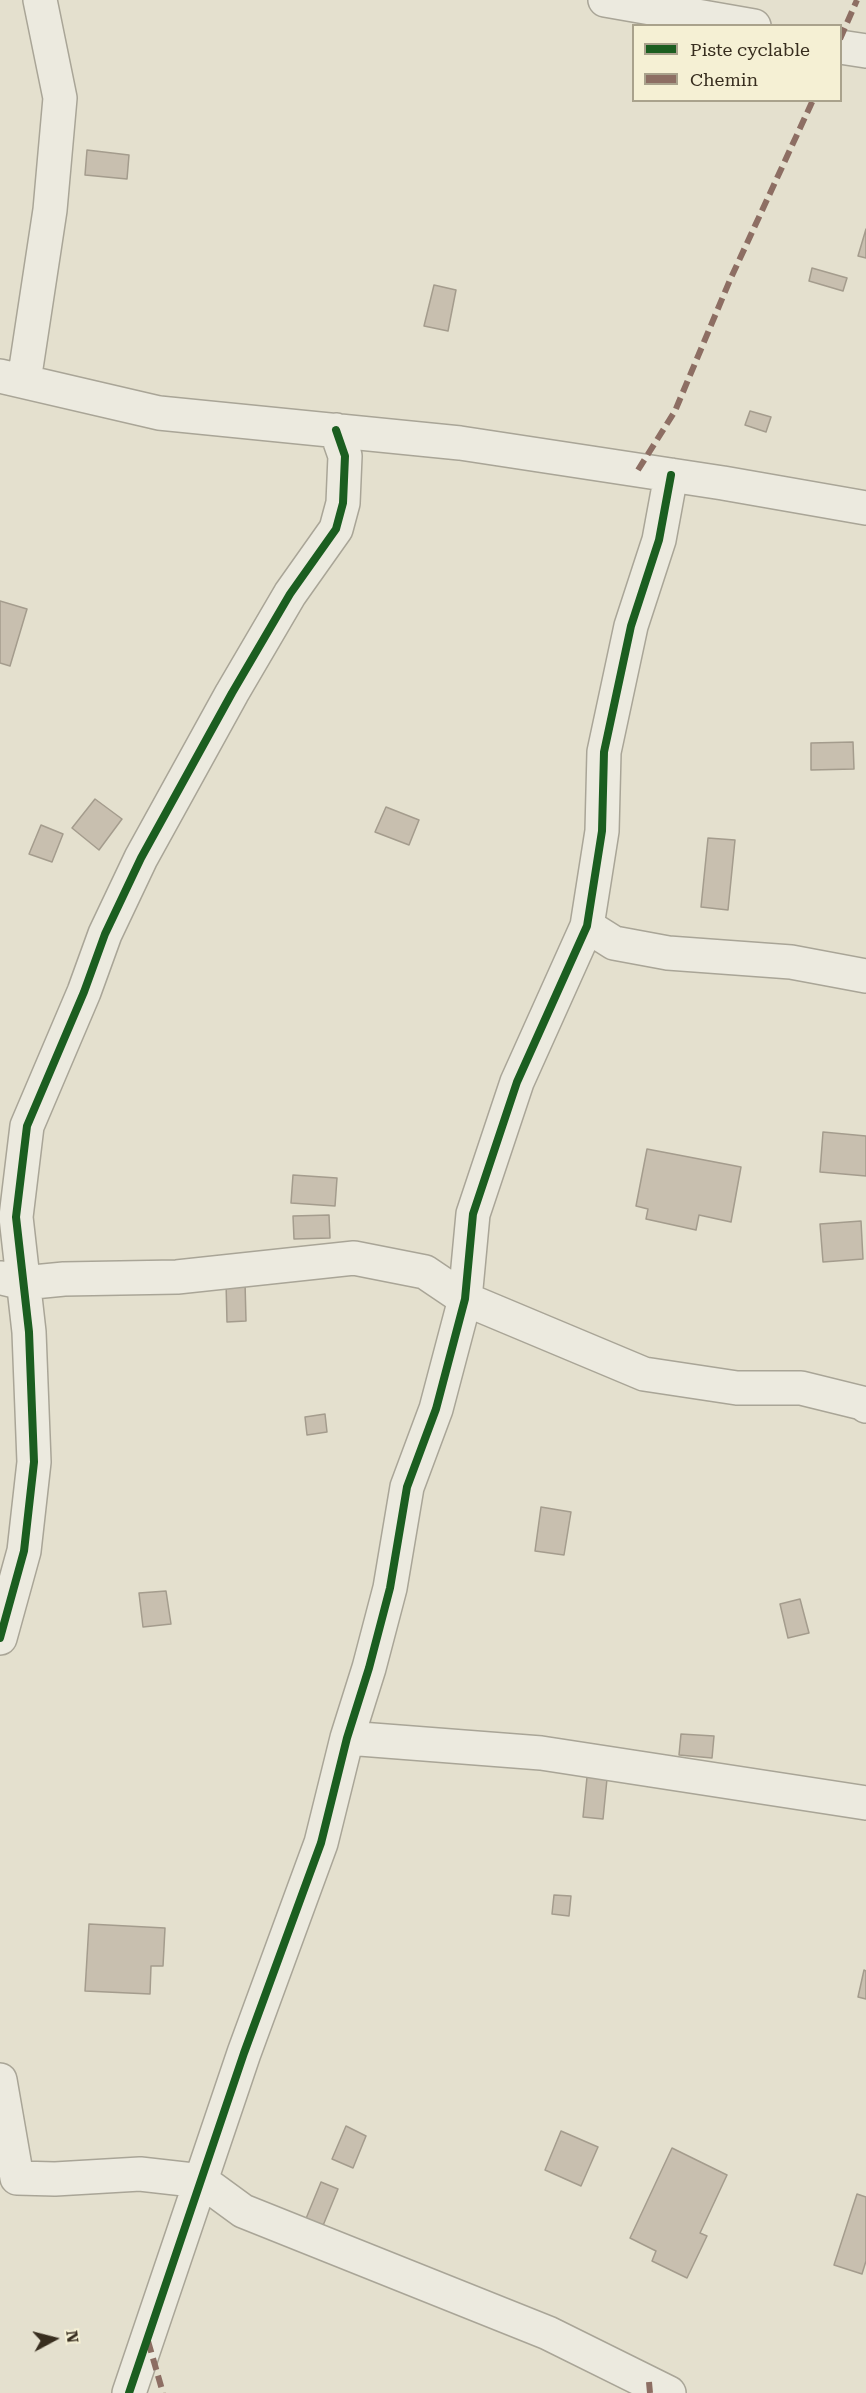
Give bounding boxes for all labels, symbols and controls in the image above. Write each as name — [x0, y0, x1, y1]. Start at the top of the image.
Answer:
legend — [632, 24, 842, 102]
text: Piste cyclable — [690, 39, 810, 60]
text: Chemin — [690, 69, 758, 90]
north arrow — [24, 2309, 84, 2369]
text: N — [62, 2329, 83, 2344]

